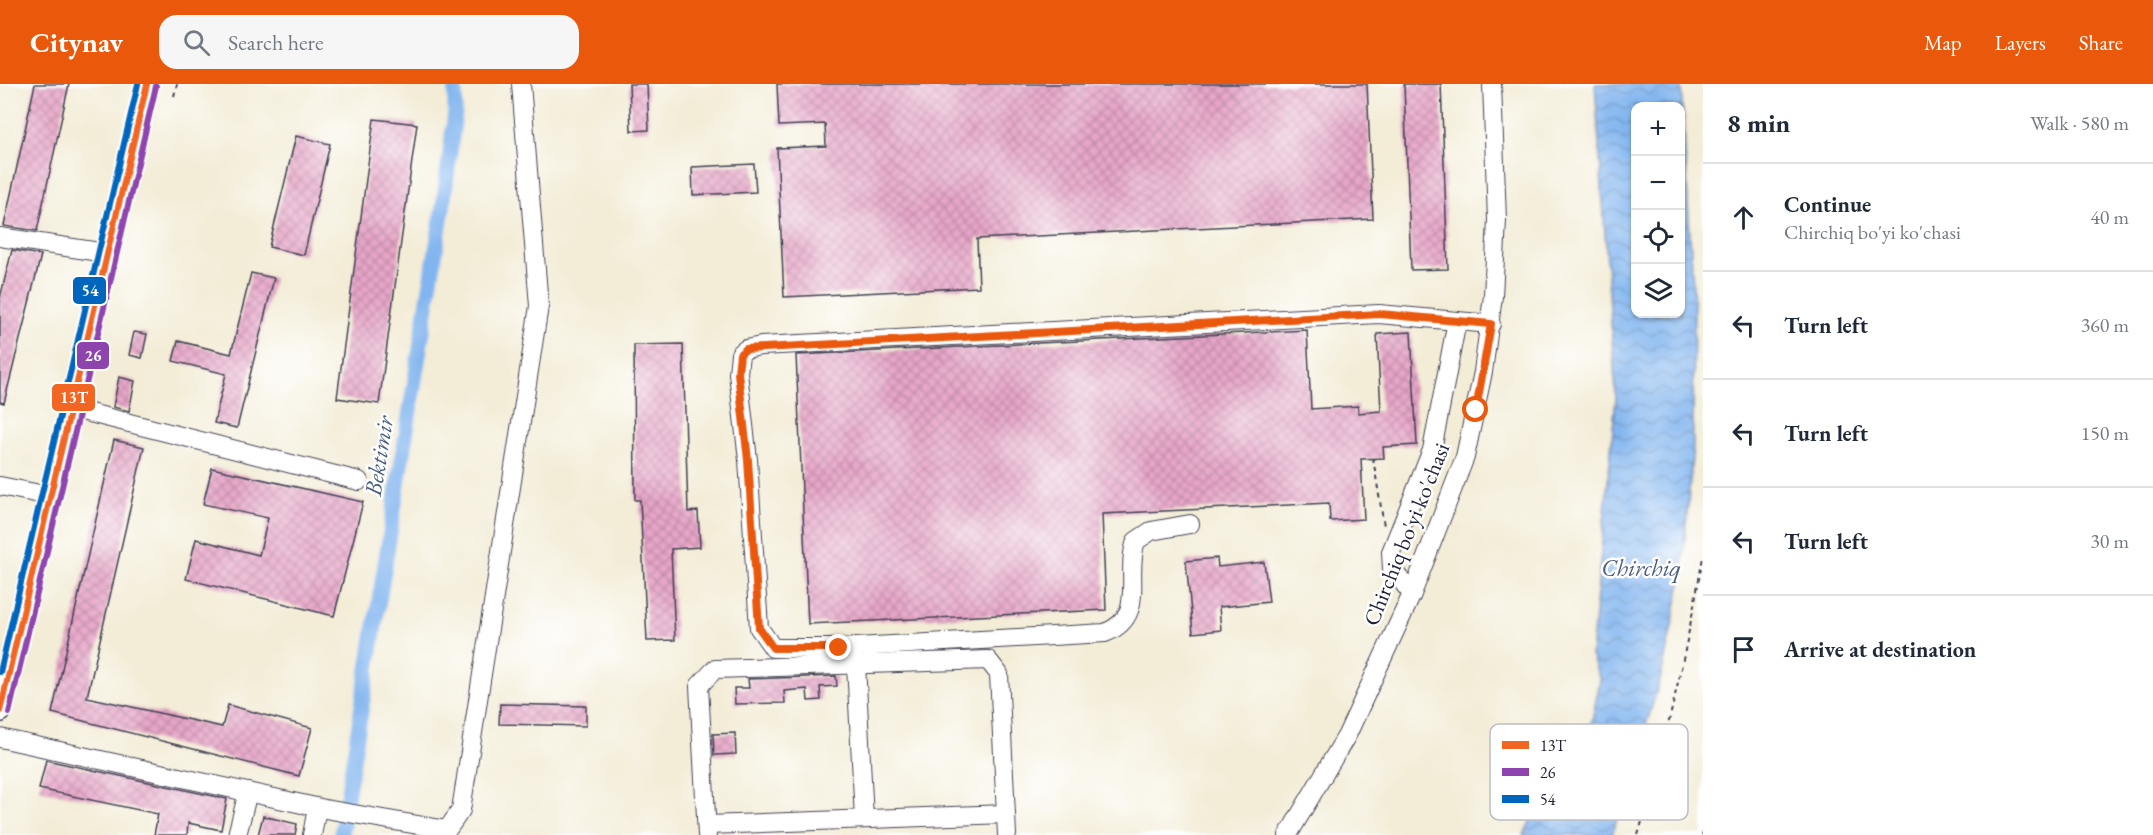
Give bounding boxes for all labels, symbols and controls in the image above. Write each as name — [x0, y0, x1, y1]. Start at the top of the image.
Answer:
search box — [159, 15, 579, 69]
text: Citynav — [30, 24, 123, 60]
icon: search — [180, 26, 213, 59]
text: Search here — [228, 28, 324, 57]
text: Map — [1924, 29, 1962, 56]
text: Layers — [1995, 29, 2046, 56]
text: Share — [2079, 29, 2123, 56]
map controls — [1631, 102, 1685, 318]
button: + — [1631, 102, 1685, 156]
text: 8 min — [1727, 106, 1790, 140]
text: Walk · 580 m — [2030, 110, 2129, 136]
button: − — [1631, 156, 1685, 210]
text: Continue — [1784, 190, 1871, 219]
icon: ahead — [1727, 201, 1760, 234]
text: 40 m — [2090, 204, 2129, 230]
button: locate — [1631, 210, 1685, 264]
text: Chirchiq bo'yi ko'chasi — [1784, 219, 1961, 245]
button: layers — [1631, 264, 1685, 318]
line badge: 54 — [72, 276, 107, 305]
text: 54 — [82, 280, 99, 301]
icon: left — [1727, 309, 1760, 342]
text: Turn left — [1784, 311, 1868, 340]
text: 360 m — [2081, 312, 2129, 338]
line badge: 26 — [76, 341, 110, 370]
text: 26 — [85, 345, 102, 366]
line badge: 13Т — [51, 383, 96, 412]
text: 13Т — [60, 387, 89, 408]
route start — [1462, 396, 1488, 422]
water label: Bektimir — [357, 412, 400, 499]
icon: left — [1727, 417, 1760, 450]
text: Turn left — [1784, 419, 1868, 448]
text: 150 m — [2081, 420, 2129, 446]
street label: Chirchiq bo'yi ko'chasi — [1357, 439, 1456, 630]
icon: left — [1727, 525, 1760, 558]
text: Turn left — [1784, 527, 1868, 556]
text: 30 m — [2090, 528, 2129, 554]
water label: Chirchiq — [1601, 552, 1681, 584]
icon: arrive — [1727, 633, 1760, 666]
route end — [825, 634, 851, 660]
text: Arrive at destination — [1784, 635, 1976, 664]
legend — [1490, 724, 1688, 820]
text: 13Т — [1540, 735, 1566, 756]
text: 26 — [1540, 762, 1556, 783]
text: 54 — [1540, 789, 1556, 810]

